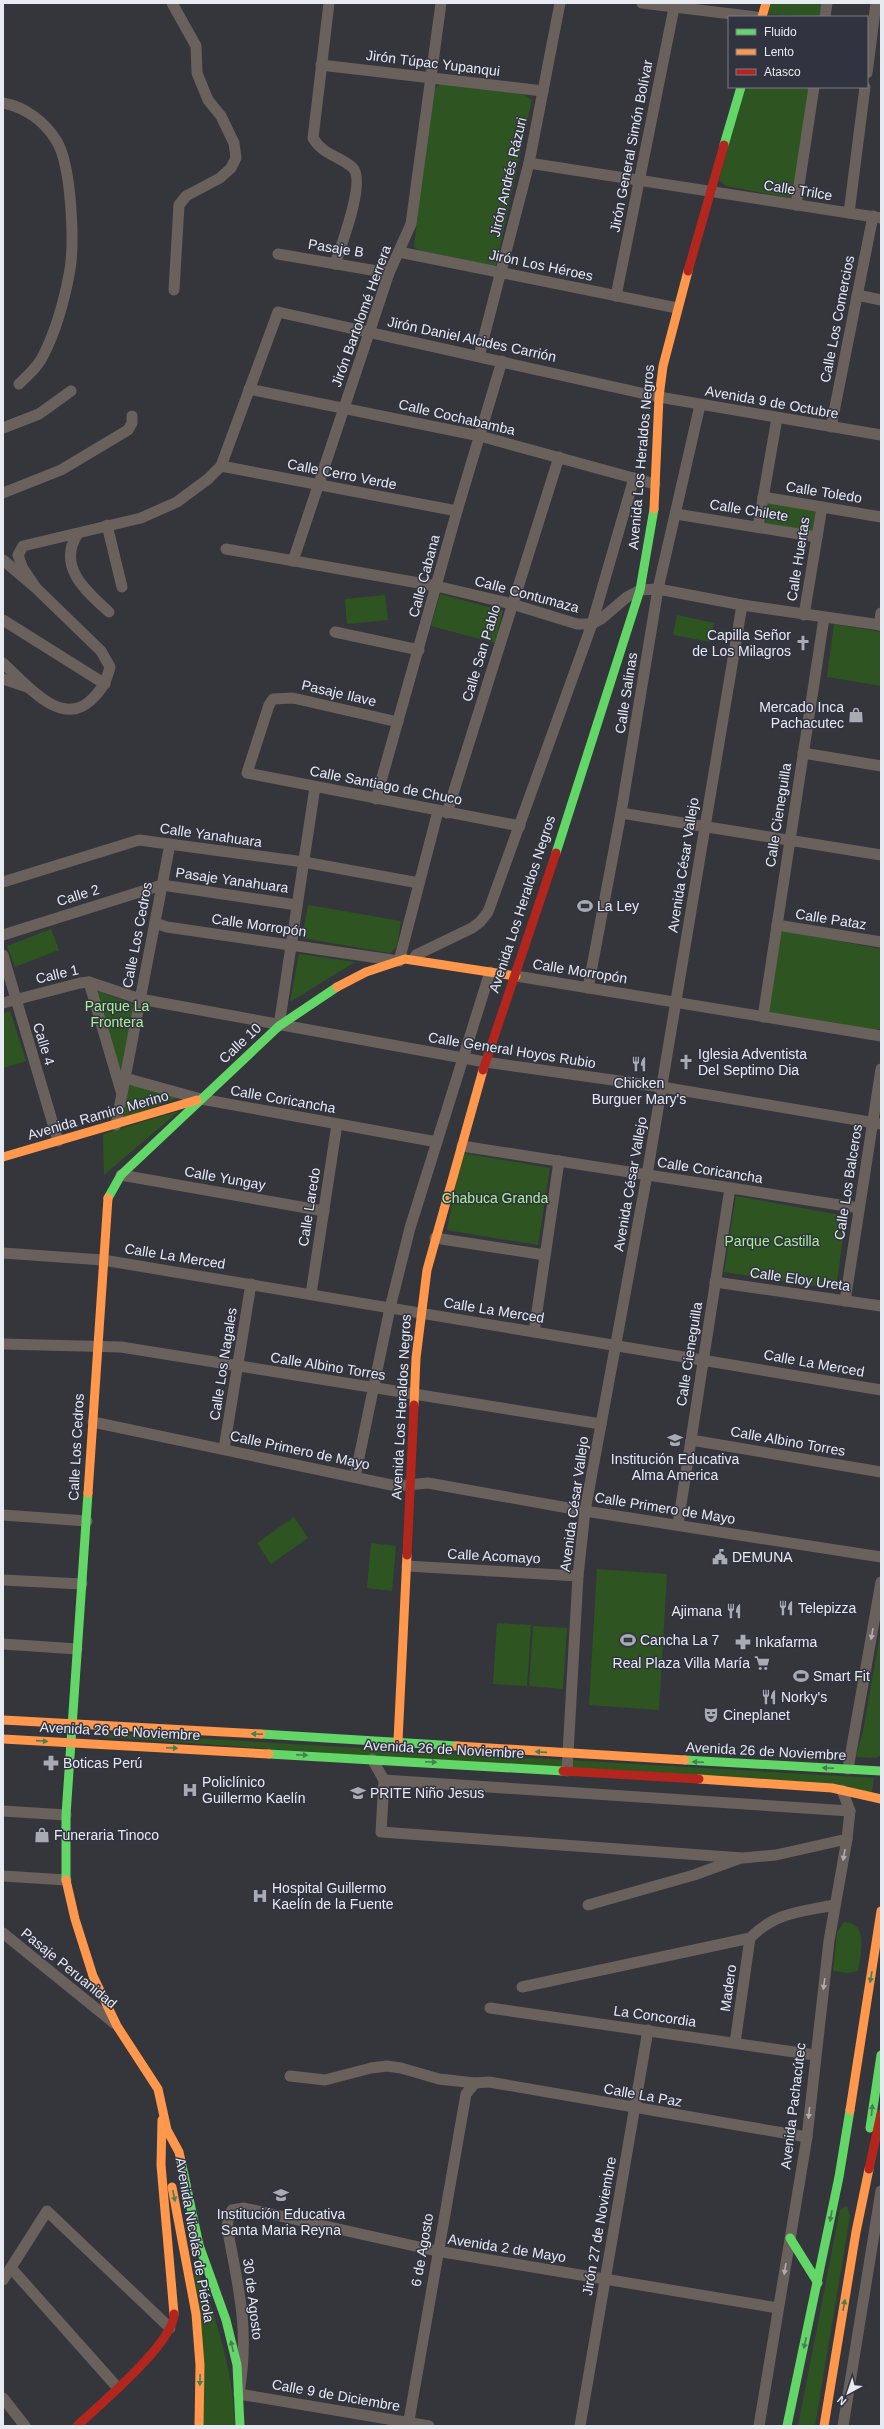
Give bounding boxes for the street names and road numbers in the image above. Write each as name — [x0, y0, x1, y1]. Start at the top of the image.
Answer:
street label: Jirón Túpac Yupanqui — [365, 47, 501, 79]
street label: Jirón General Simón Bolívar — [606, 58, 656, 233]
street label: Jirón Andrés Rázuri — [486, 116, 530, 238]
street label: Calle Trilce — [763, 177, 834, 203]
street label: Pasaje B — [307, 236, 365, 260]
street label: Jirón Bartolomé Herrera — [328, 243, 394, 389]
street label: Jirón Los Héroes — [488, 246, 594, 284]
street label: Calle Los Comercios — [817, 254, 857, 384]
street label: Jirón Daniel Alcides Carrión — [386, 313, 558, 365]
street label: Avenida Los Heraldos Negros — [625, 364, 657, 550]
street label: Avenida 9 de Octubre — [704, 382, 840, 422]
street label: Calle Cochabamba — [397, 396, 517, 438]
street label: Calle Cerro Verde — [286, 456, 398, 493]
street label: Calle Toledo — [785, 478, 863, 506]
street label: Calle Chilete — [709, 496, 790, 524]
street label: Calle Huertas — [783, 516, 813, 602]
street label: Calle Cabana — [405, 533, 443, 619]
street label: Calle Contumaza — [473, 572, 581, 616]
street label: Calle San Pablo — [459, 602, 503, 703]
street label: Calle Salinas — [612, 651, 640, 735]
street label: Pasaje Ilave — [300, 677, 378, 709]
street label: Calle Santiago de Chuco — [308, 762, 464, 808]
street label: Calle Cieneguilla — [762, 762, 794, 868]
street label: Avenida César Vallejo — [664, 796, 702, 934]
street label: Avenida Los Heraldos Negros — [486, 813, 558, 995]
street label: Calle Yanahuara — [159, 820, 263, 850]
street label: Pasaje Yanahuara — [174, 864, 290, 896]
street label: Calle 2 — [55, 881, 101, 909]
street label: Calle Los Cedros — [119, 881, 155, 989]
street label: Calle Pataz — [794, 905, 868, 933]
street label: Calle Morropón — [210, 910, 308, 940]
street label: Calle Morropón — [531, 956, 629, 986]
street label: Calle 1 — [34, 961, 80, 987]
street label: Calle 10 — [216, 1019, 264, 1066]
street label: Calle 4 — [30, 1021, 58, 1067]
street label: Calle General Hoyos Rubio — [427, 1029, 597, 1071]
street label: Calle Coricancha — [229, 1082, 337, 1116]
street label: Avenida Ramiro Merino — [26, 1087, 171, 1143]
street label: Avenida César Vallejo — [610, 1115, 650, 1253]
street label: Calle Los Balceros — [831, 1123, 865, 1241]
street label: Calle Coricancha — [656, 1154, 764, 1186]
street label: Calle Yungay — [183, 1163, 267, 1193]
street label: Calle Laredo — [295, 1166, 323, 1247]
street label: Calle La Merced — [123, 1240, 227, 1272]
street label: Calle Eloy Ureta — [749, 1264, 851, 1294]
street label: Calle La Merced — [442, 1294, 546, 1326]
street label: Calle Cieneguilla — [673, 1301, 705, 1407]
street label: Calle Los Nagales — [206, 1307, 240, 1421]
street label: Avenida Los Heraldos Negros — [388, 1314, 414, 1500]
street label: Calle La Merced — [762, 1346, 866, 1380]
street label: Calle Albino Torres — [269, 1349, 387, 1383]
street label: Calle Los Cedros — [65, 1393, 87, 1501]
street label: Calle Albino Torres — [729, 1423, 847, 1459]
street label: Calle Primero de Mayo — [229, 1427, 372, 1473]
street label: Avenida César Vallejo — [557, 1435, 591, 1573]
street label: Calle Primero de Mayo — [593, 1489, 737, 1527]
street label: Calle Acomayo — [447, 1546, 541, 1566]
street label: Avenida 26 de Noviembre — [39, 1719, 201, 1743]
street label: Avenida 26 de Noviembre — [363, 1737, 525, 1761]
street label: Avenida 26 de Noviembre — [685, 1739, 847, 1763]
street label: Pasaje Peruanidad — [18, 1925, 120, 2011]
street label: Madero — [717, 1963, 739, 2013]
street label: La Concordia — [613, 2002, 698, 2030]
street label: Avenida Pachacútec — [777, 2042, 809, 2170]
street label: Calle La Paz — [603, 2080, 683, 2110]
street label: Jirón 27 de Noviembre — [579, 2155, 619, 2297]
street label: Avenida Nicolás de Piérola — [173, 2156, 217, 2324]
street label: 6 de Agosto — [408, 2212, 436, 2288]
street label: Avenida 2 de Mayo — [447, 2231, 568, 2265]
street label: 30 de Agosto — [240, 2257, 266, 2341]
street label: Calle 9 de Diciembre — [271, 2376, 402, 2414]

